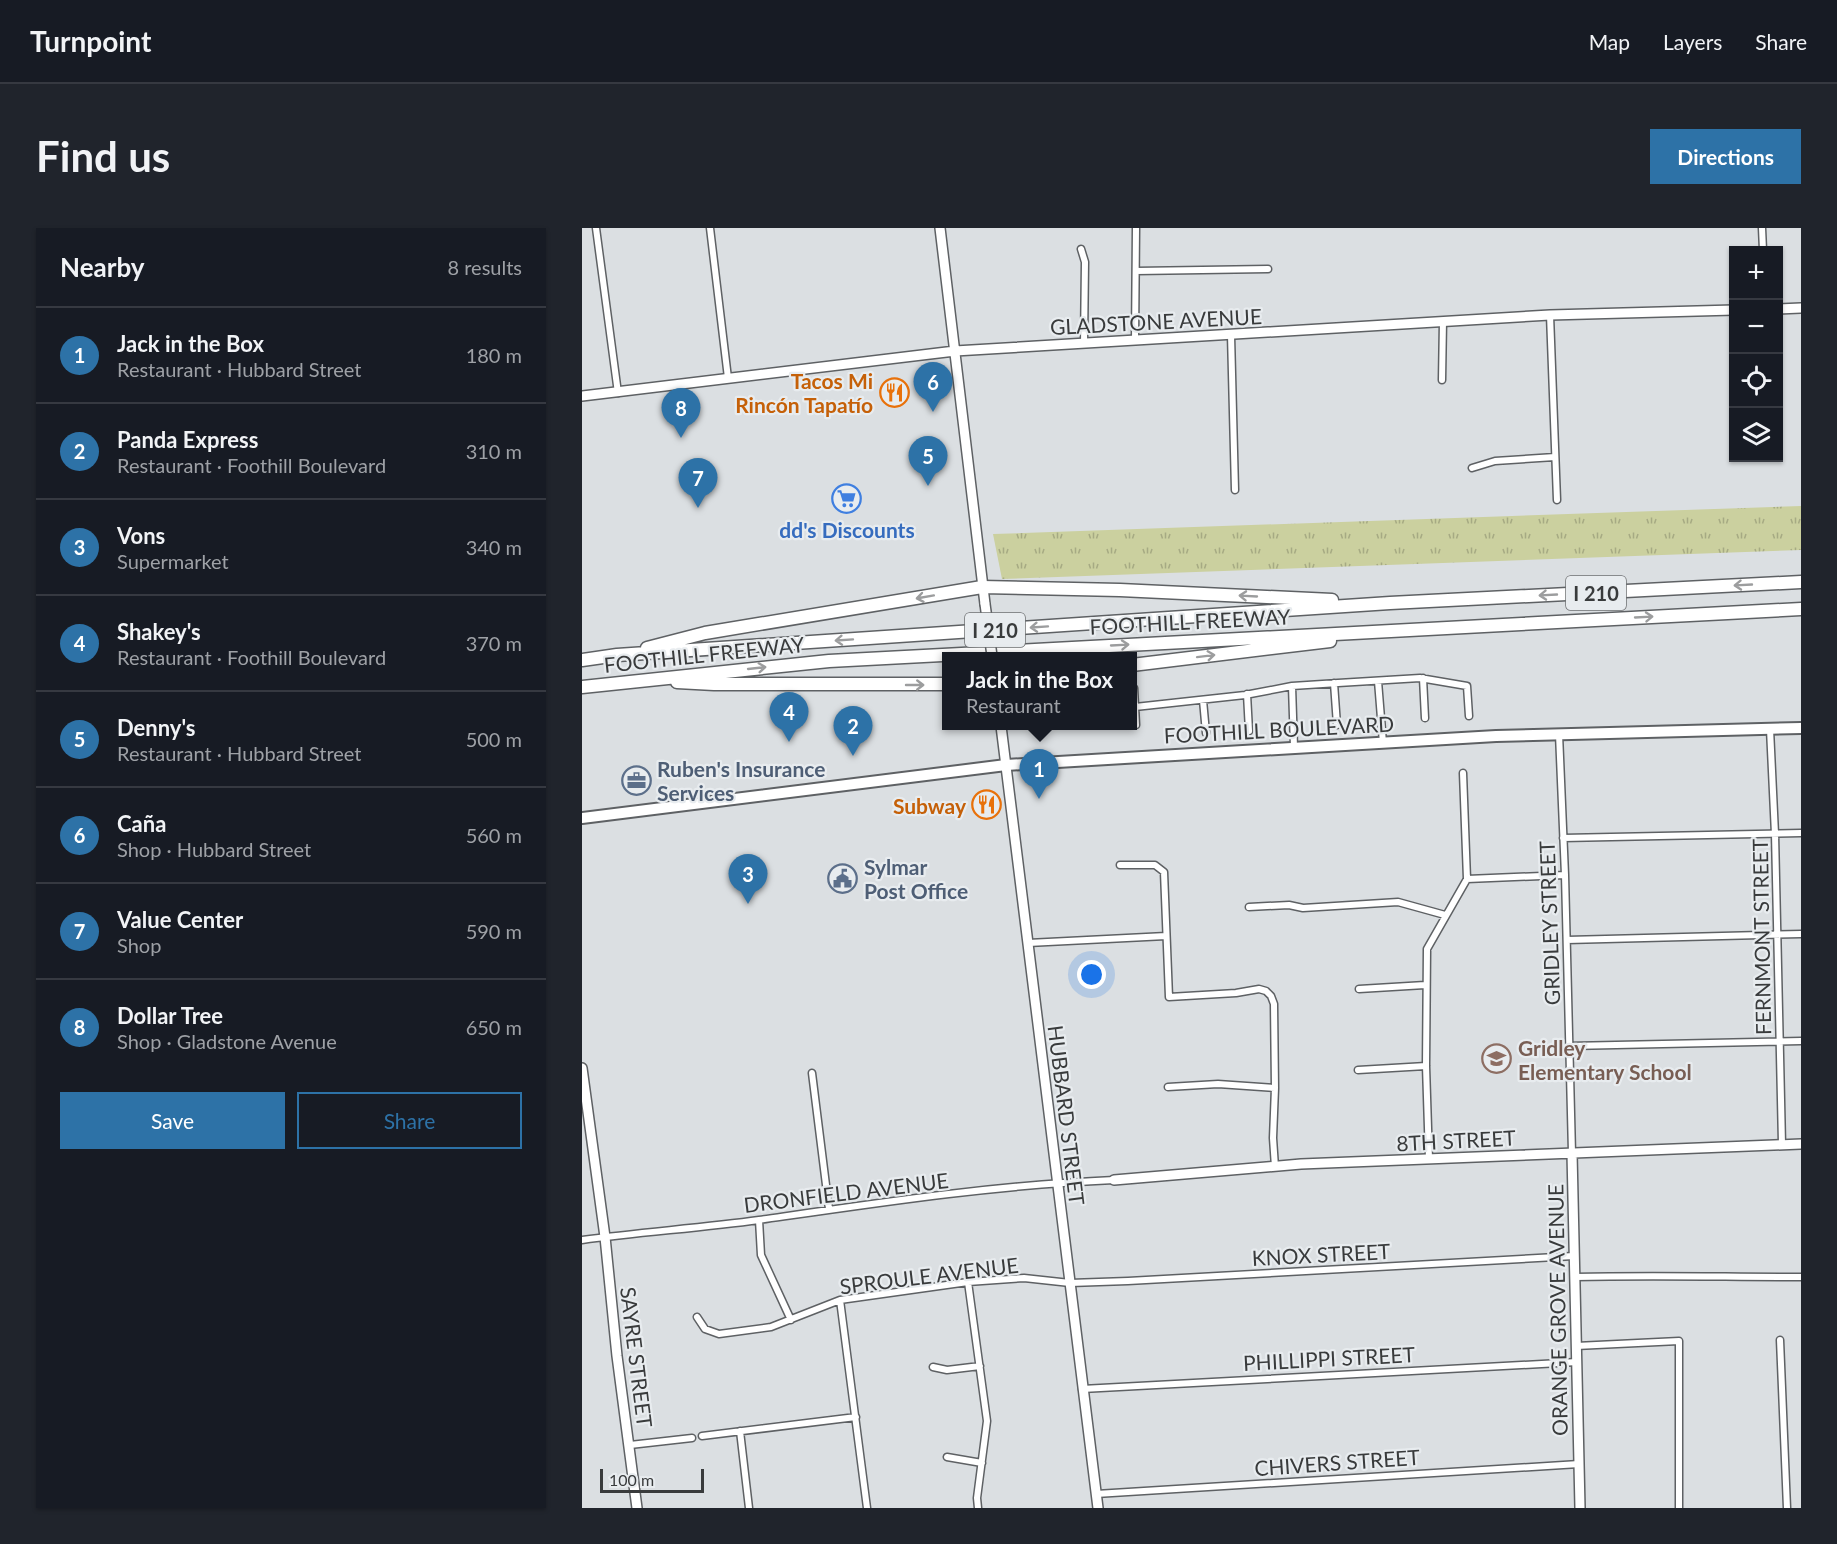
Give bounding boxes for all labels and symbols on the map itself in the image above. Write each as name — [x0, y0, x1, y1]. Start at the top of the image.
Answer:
street label: GLADSTONE AVENUE — [1049, 303, 1263, 339]
pin: 6 — [914, 362, 952, 412]
place label: Tacos Mi Rincón Tapatío — [735, 368, 873, 417]
restaurant icon: Tacos Mi Rincón Tapatío — [878, 376, 910, 408]
pin: 8 — [662, 388, 700, 438]
pin: 5 — [908, 436, 948, 486]
pin: 7 — [678, 458, 718, 508]
supermarket icon: dd's Discounts — [831, 482, 863, 514]
place label: dd's Discounts — [779, 517, 915, 542]
road number: I 210 — [1566, 576, 1626, 610]
one-way arrow — [1733, 580, 1753, 591]
one-way arrow — [1538, 589, 1558, 600]
one-way arrow — [1238, 591, 1258, 602]
one-way arrow — [915, 592, 935, 603]
street label: FOOTHILL FREEWAY — [1089, 603, 1292, 639]
one-way arrow — [1634, 611, 1654, 622]
road number: I 210 — [965, 613, 1025, 647]
one-way arrow — [1029, 621, 1049, 632]
street label: FOOTHILL FREEWAY — [603, 631, 806, 677]
one-way arrow — [834, 634, 854, 645]
one-way arrow — [1109, 639, 1129, 650]
one-way arrow — [1196, 650, 1216, 661]
one-way arrow — [747, 662, 767, 673]
one-way arrow — [905, 679, 925, 691]
pin: 4 — [770, 692, 808, 742]
pin: 2 — [834, 706, 872, 756]
street label: FOOTHILL BOULEVARD — [1163, 710, 1395, 748]
pin: 1 — [1020, 750, 1058, 799]
place label: Ruben's Insurance Services — [657, 756, 825, 805]
office icon: Ruben's Insurance Services — [620, 764, 652, 796]
restaurant icon: Subway — [971, 789, 1003, 821]
place label: Subway — [893, 793, 967, 818]
street label: FERNMONT STREET — [1747, 838, 1775, 1035]
street label: GRIDLEY STREET — [1534, 840, 1564, 1006]
pin: 3 — [728, 854, 768, 904]
place label: Sylmar Post Office — [864, 854, 968, 903]
public building icon: Sylmar Post Office — [827, 862, 859, 894]
your location — [1077, 960, 1106, 989]
street label: HUBBARD STREET — [1044, 1024, 1090, 1207]
place label: Gridley Elementary School — [1518, 1035, 1692, 1084]
school or university icon: Gridley Elementary School — [1481, 1043, 1513, 1075]
street label: 8TH STREET — [1396, 1124, 1517, 1156]
street label: DRONFIELD AVENUE — [742, 1167, 950, 1217]
street label: ORANGE GROVE AVENUE — [1542, 1184, 1572, 1436]
street label: KNOX STREET — [1251, 1238, 1392, 1270]
street label: SPROULE AVENUE — [838, 1252, 1020, 1298]
street label: SAYRE STREET — [616, 1285, 658, 1429]
street label: PHILLIPPI STREET — [1242, 1341, 1416, 1375]
street label: CHIVERS STREET — [1253, 1444, 1421, 1480]
scale bar — [600, 1466, 704, 1494]

